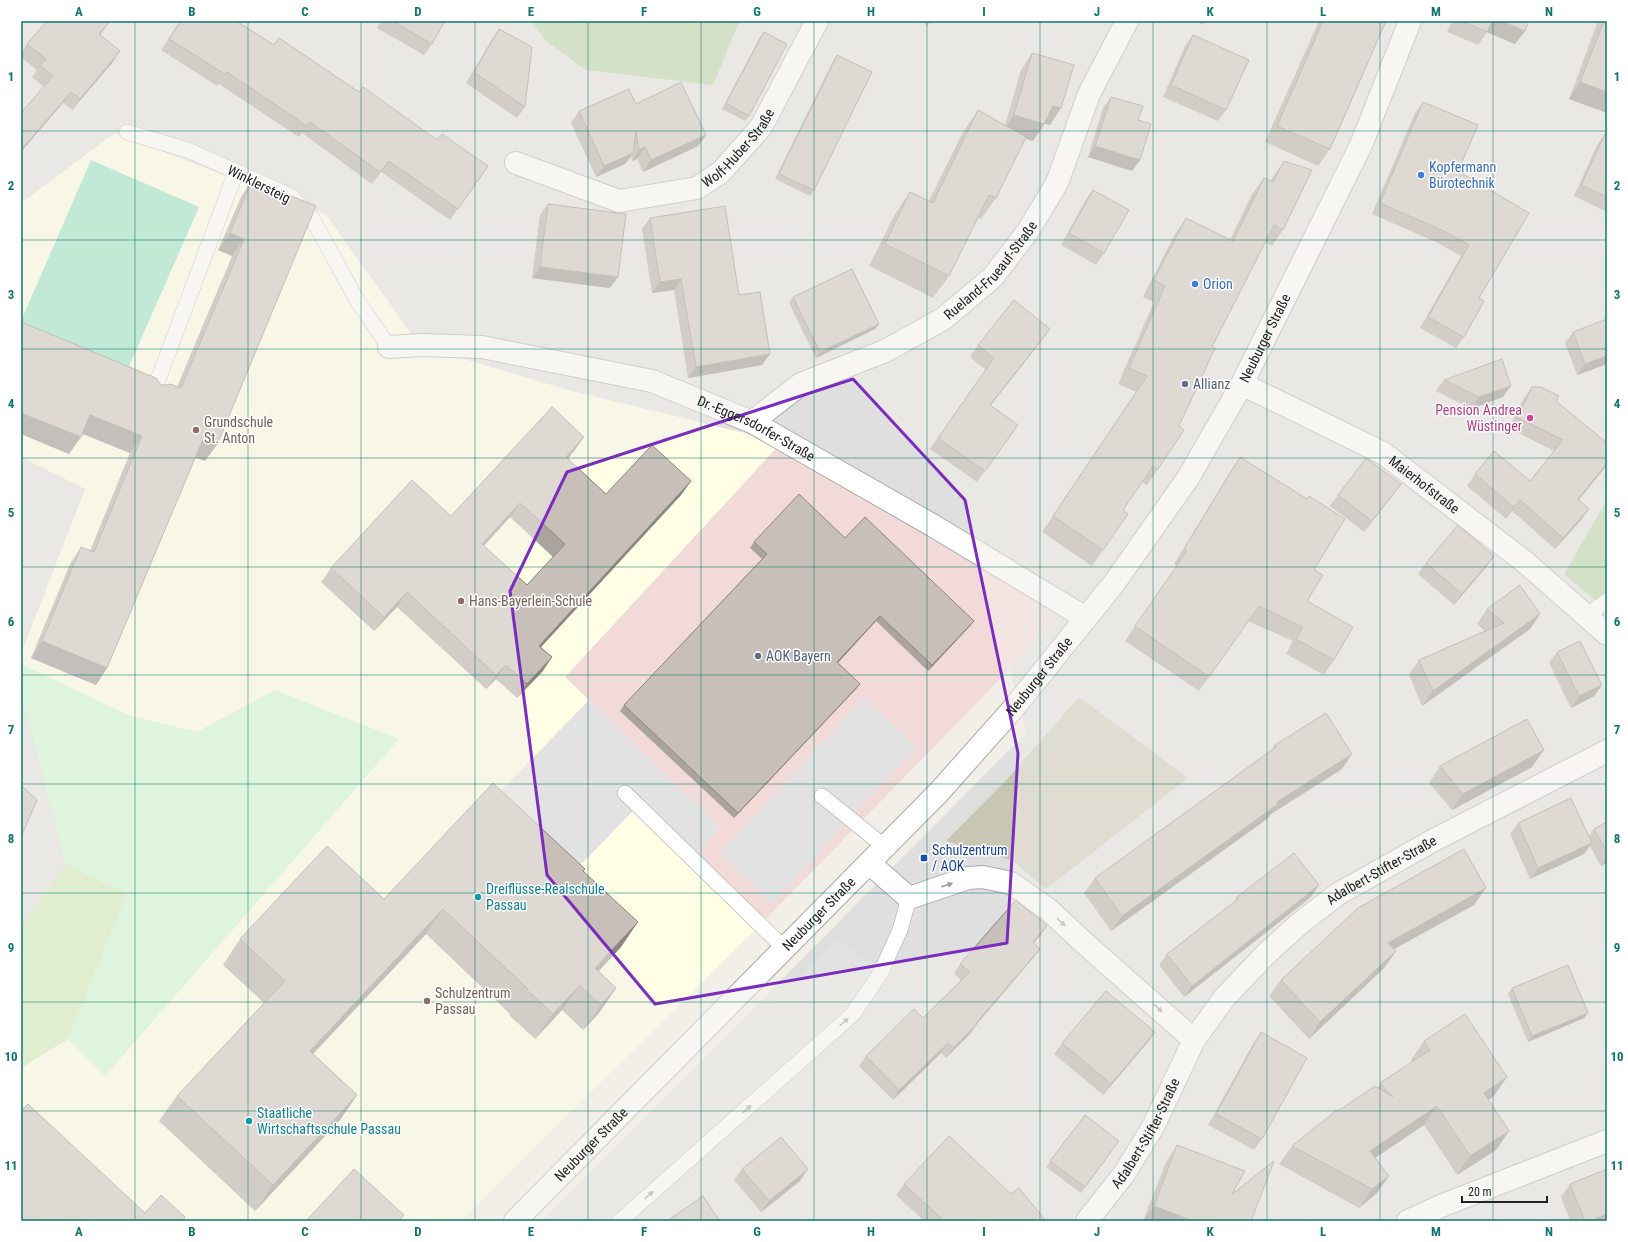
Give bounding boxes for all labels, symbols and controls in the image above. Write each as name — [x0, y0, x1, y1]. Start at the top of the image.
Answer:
text: A — [75, 4, 83, 19]
text: B — [188, 4, 196, 19]
text: C — [301, 4, 309, 19]
text: D — [414, 4, 422, 19]
text: E — [528, 4, 535, 19]
text: F — [641, 4, 647, 19]
text: G — [753, 4, 761, 19]
text: H — [867, 4, 875, 19]
text: I — [982, 4, 986, 19]
text: J — [1094, 4, 1100, 19]
text: K — [1206, 4, 1214, 19]
text: L — [1320, 4, 1326, 19]
text: M — [1431, 4, 1441, 19]
text: N — [1545, 4, 1553, 19]
text: 1 — [8, 69, 14, 84]
text: 1 — [1614, 69, 1620, 84]
street label: Wolf-Huber-Straße — [699, 105, 778, 191]
place label: Kopfermann Bürotechnik — [1429, 159, 1496, 191]
street label: Winklersteig — [225, 162, 293, 206]
marker: Kopfermann Bürotechnik — [1416, 170, 1426, 180]
text: 2 — [8, 178, 15, 193]
text: 2 — [1614, 178, 1621, 193]
street label: Rueland-Frueauf-Straße — [941, 218, 1040, 323]
place label: Orion — [1203, 276, 1233, 292]
marker: Orion — [1190, 279, 1200, 289]
text: 3 — [8, 287, 14, 302]
text: 3 — [1614, 287, 1620, 302]
street label: Neuburger Straße — [1236, 291, 1294, 385]
place label: Allianz — [1193, 376, 1230, 392]
marker: Allianz — [1180, 379, 1190, 389]
street label: Dr.-Eggersdorfer-Straße — [695, 392, 818, 465]
text: 4 — [8, 396, 15, 411]
text: 4 — [1614, 396, 1621, 411]
place label: Pension Andrea Wüstinger — [1435, 402, 1522, 434]
marker: Pension Andrea Wüstinger — [1525, 413, 1535, 423]
place label: Grundschule St. Anton — [204, 414, 274, 446]
marker: Grundschule St. Anton — [191, 425, 201, 435]
street label: Maierhofstraße — [1386, 453, 1463, 517]
text: 5 — [8, 505, 15, 520]
text: 5 — [1614, 505, 1621, 520]
place label: Hans-Bayerlein-Schule — [469, 593, 593, 609]
marker: Hans-Bayerlein-Schule — [456, 596, 466, 606]
text: 6 — [8, 614, 15, 629]
text: 6 — [1614, 614, 1621, 629]
street label: Neuburger Straße — [1002, 633, 1076, 719]
place label: AOK Bayern — [766, 648, 831, 664]
marker: AOK Bayern — [753, 651, 763, 661]
text: 7 — [8, 722, 15, 737]
text: 7 — [1614, 722, 1621, 737]
text: 8 — [8, 831, 14, 846]
text: 8 — [1614, 831, 1620, 846]
street label: Adalbert-Stifter-Straße — [1323, 832, 1440, 908]
place label: Schulzentrum / AOK — [932, 842, 1008, 874]
marker: Schulzentrum / AOK — [919, 853, 929, 863]
street label: Neuburger Straße — [779, 873, 859, 954]
place label: Dreiflüsse-Realschule Passau — [486, 881, 605, 913]
one-way arrow — [941, 882, 953, 888]
marker: Dreiflüsse-Realschule Passau — [473, 892, 483, 902]
one-way arrow — [1056, 917, 1066, 927]
text: 9 — [8, 940, 14, 955]
text: 9 — [1614, 940, 1620, 955]
place label: Schulzentrum Passau — [435, 985, 511, 1017]
marker: Schulzentrum Passau — [422, 996, 432, 1006]
one-way arrow — [1153, 1004, 1164, 1013]
one-way arrow — [839, 1018, 849, 1027]
text: 10 — [4, 1049, 18, 1064]
text: 10 — [1610, 1049, 1624, 1064]
street label: Adalbert-Stifter-Straße — [1108, 1075, 1183, 1191]
street label: Neuburger Straße — [551, 1104, 631, 1184]
one-way arrow — [741, 1104, 752, 1113]
place label: Staatliche Wirtschaftsschule Passau — [257, 1105, 401, 1137]
marker: Staatliche Wirtschaftsschule Passau — [244, 1116, 254, 1126]
text: 11 — [4, 1158, 18, 1173]
text: 11 — [1610, 1158, 1624, 1173]
scale bar — [1462, 1178, 1547, 1204]
text: 20 m — [1468, 1185, 1492, 1199]
one-way arrow — [645, 1191, 654, 1200]
text: A — [75, 1224, 83, 1239]
text: B — [188, 1224, 196, 1239]
text: C — [301, 1224, 309, 1239]
text: D — [414, 1224, 422, 1239]
text: E — [528, 1224, 535, 1239]
text: F — [641, 1224, 647, 1239]
text: G — [753, 1224, 761, 1239]
text: H — [867, 1224, 875, 1239]
text: I — [982, 1224, 986, 1239]
text: J — [1094, 1224, 1100, 1239]
text: K — [1206, 1224, 1214, 1239]
text: L — [1320, 1224, 1326, 1239]
text: M — [1431, 1224, 1441, 1239]
text: N — [1545, 1224, 1553, 1239]

